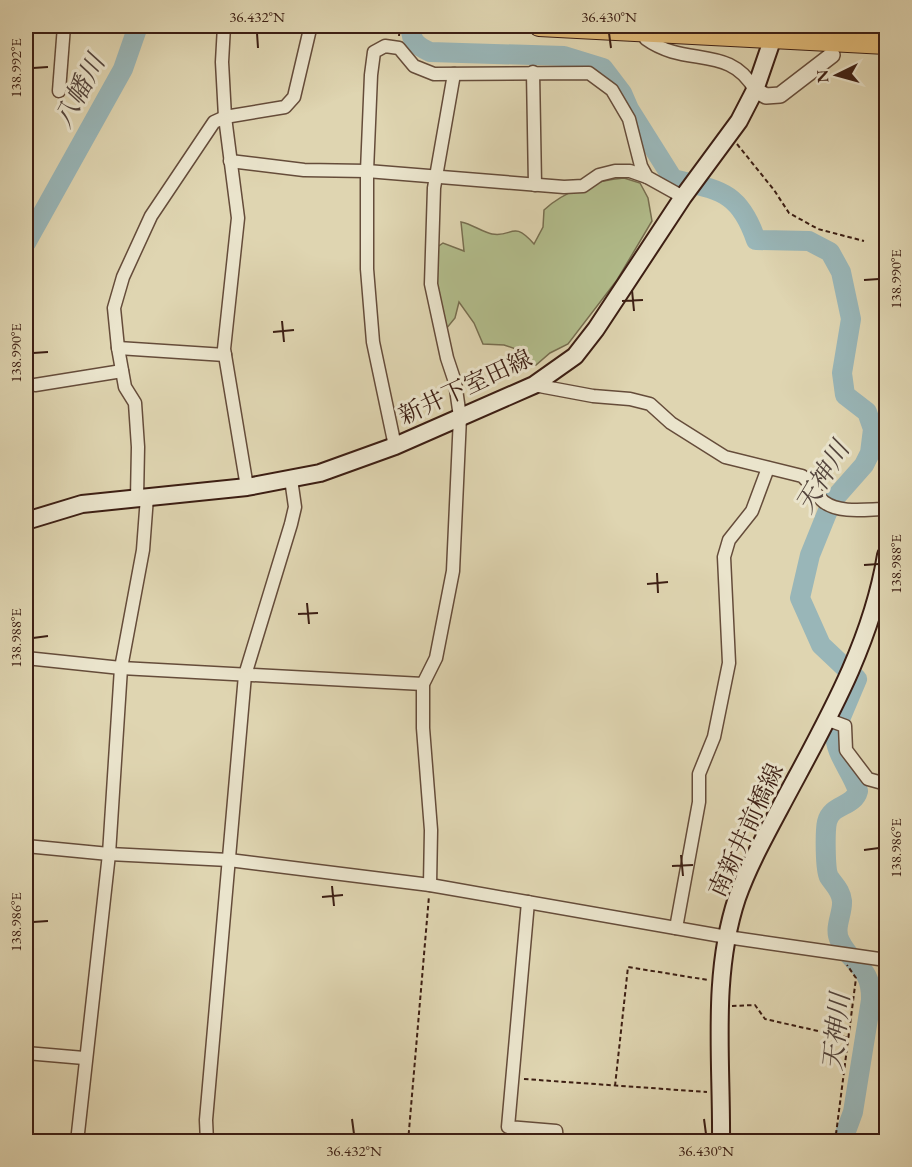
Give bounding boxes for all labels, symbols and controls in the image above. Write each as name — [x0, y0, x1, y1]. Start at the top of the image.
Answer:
text: 36.432°N — [229, 7, 285, 26]
text: 36.430°N — [581, 7, 637, 26]
text: 138.992°E — [6, 38, 25, 98]
north arrow — [807, 45, 867, 105]
water label: 八幡川 — [46, 46, 114, 133]
text: N — [812, 69, 834, 84]
text: 138.990°E — [886, 249, 905, 309]
text: 138.990°E — [6, 323, 25, 383]
street label: 新井下室田線 — [393, 342, 537, 431]
water label: 天神川 — [787, 432, 858, 519]
text: 138.988°E — [886, 534, 905, 594]
text: 138.988°E — [6, 608, 25, 668]
street label: 南新井前橋線 — [701, 758, 790, 902]
text: 138.986°E — [886, 818, 905, 878]
text: 138.986°E — [6, 892, 25, 952]
water label: 天神川 — [815, 988, 857, 1073]
text: 36.432°N — [326, 1141, 382, 1160]
text: 36.430°N — [678, 1141, 734, 1160]

